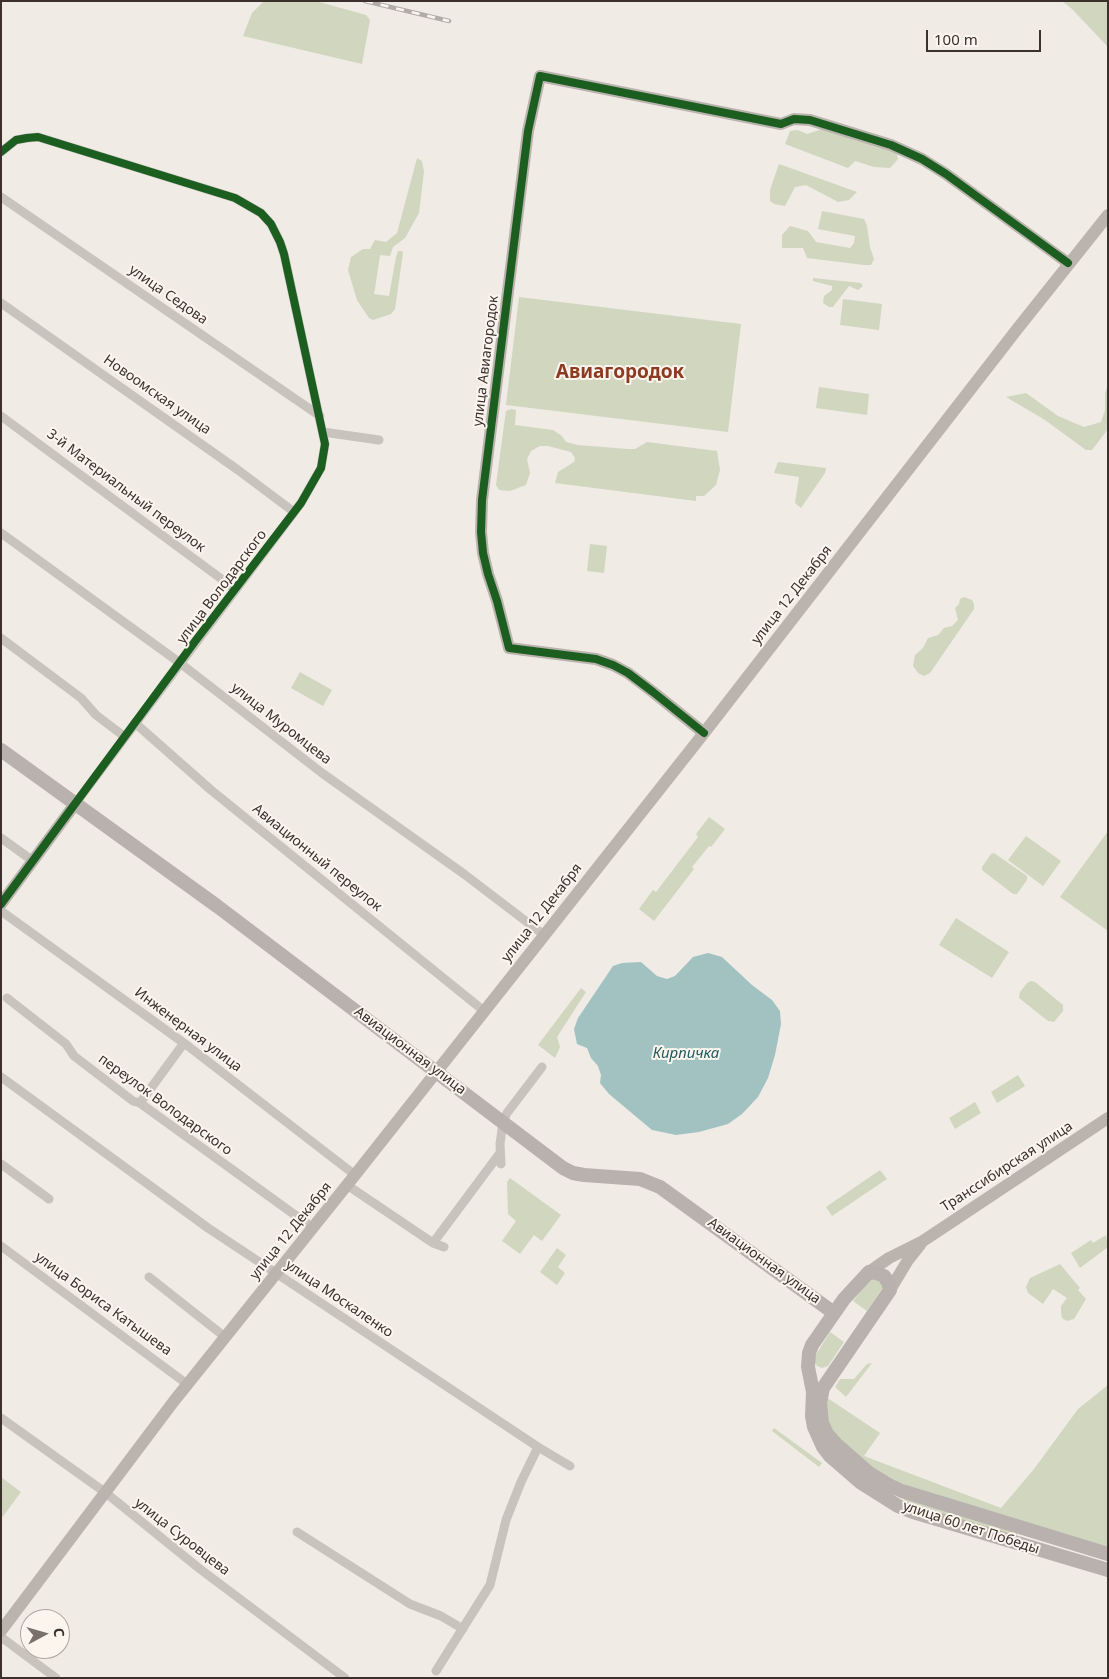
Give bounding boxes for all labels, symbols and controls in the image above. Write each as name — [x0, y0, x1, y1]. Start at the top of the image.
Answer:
scale bar — [929, 20, 1044, 52]
text: 100 m — [934, 29, 978, 49]
street label: улица Седова — [125, 262, 211, 328]
street label: улица Авиагородок — [470, 295, 502, 427]
street label: Новоомская улица — [100, 352, 214, 438]
district label: Авиагородок — [556, 362, 684, 384]
street label: 3-й Материальный переулок — [43, 426, 209, 556]
street label: улица Володарского — [174, 527, 270, 647]
street label: улица 12 Декабря — [748, 542, 836, 648]
street label: улица Муромцева — [227, 680, 335, 768]
street label: Авиационный переулок — [249, 801, 385, 915]
street label: улица 12 Декабря — [498, 860, 586, 966]
street label: Инженерная улица — [131, 984, 245, 1076]
street label: Авиационная улица — [351, 1004, 469, 1098]
water label: Кирпичка — [653, 1045, 719, 1063]
street label: переулок Володарского — [95, 1051, 235, 1159]
street label: Транссибирская улица — [938, 1118, 1076, 1216]
street label: улица 12 Декабря — [247, 1179, 335, 1283]
street label: Авиационная улица — [704, 1214, 824, 1308]
street label: улица Бориса Катышева — [31, 1249, 175, 1359]
street label: улица Москаленко — [282, 1257, 396, 1341]
street label: улица Суровцева — [131, 1495, 233, 1579]
street label: улица 60 лет Победы — [901, 1498, 1041, 1558]
north arrow — [20, 1609, 70, 1659]
text: С — [50, 1627, 69, 1638]

